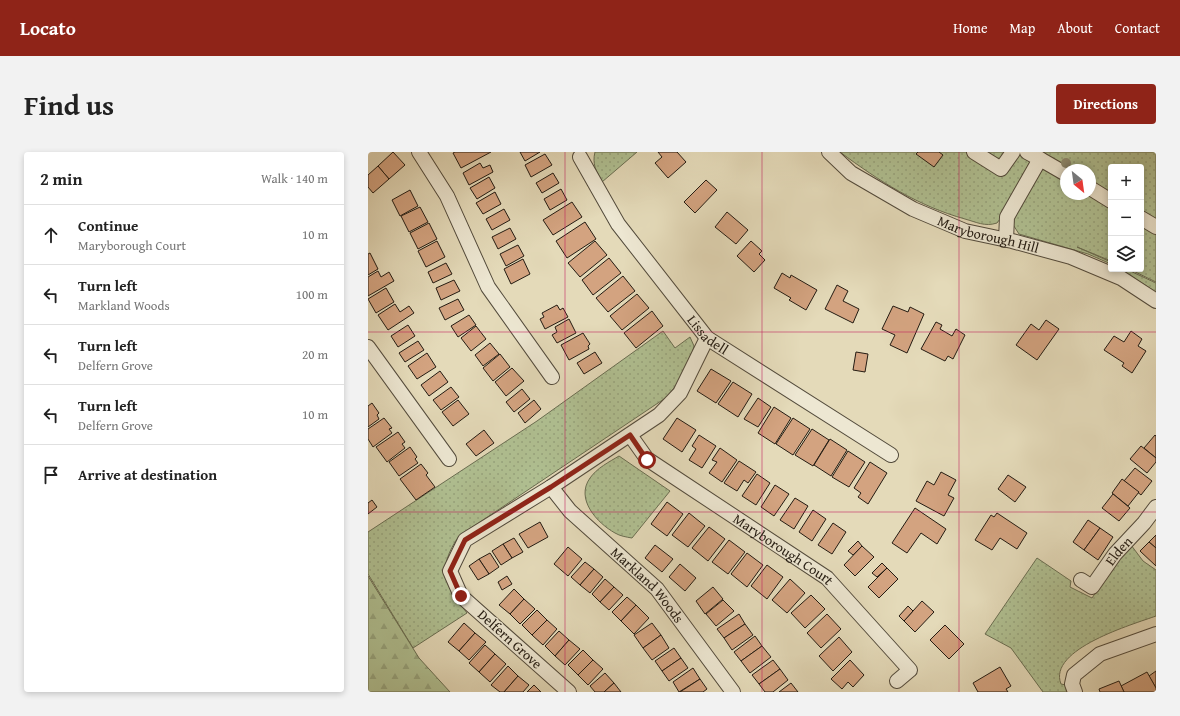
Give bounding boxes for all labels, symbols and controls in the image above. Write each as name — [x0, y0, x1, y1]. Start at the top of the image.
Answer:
text: Locato — [20, 14, 76, 42]
text: Home — [953, 18, 988, 38]
text: Map — [1010, 18, 1035, 38]
text: About — [1057, 18, 1093, 38]
text: Contact — [1115, 18, 1160, 38]
text: Find us — [24, 84, 114, 125]
button: Directions — [1056, 84, 1156, 124]
north arrow — [1060, 164, 1096, 200]
map controls — [1108, 164, 1144, 272]
button: + — [1108, 164, 1144, 200]
text: 2 min — [40, 166, 82, 191]
text: Walk · 140 m — [261, 169, 328, 188]
button: − — [1108, 200, 1144, 236]
street label: Maryborough Hill — [935, 211, 1041, 258]
text: Continue — [78, 215, 139, 236]
icon: ahead — [40, 224, 62, 246]
text: 10 m — [302, 225, 328, 244]
text: Maryborough Court — [78, 236, 186, 255]
button: layers — [1108, 236, 1144, 272]
text: Turn left — [78, 275, 137, 296]
icon: left — [40, 284, 62, 306]
text: 100 m — [296, 285, 328, 304]
text: Markland Woods — [78, 296, 170, 315]
street label: Lissadell — [683, 311, 732, 359]
text: Turn left — [78, 335, 137, 356]
icon: left — [40, 344, 62, 366]
text: 20 m — [302, 345, 328, 364]
text: Delfern Grove — [78, 356, 153, 375]
text: Turn left — [78, 395, 137, 416]
icon: left — [40, 404, 62, 426]
text: 10 m — [302, 405, 328, 424]
text: Delfern Grove — [78, 416, 153, 435]
route start — [638, 451, 656, 469]
icon: arrive — [40, 464, 62, 486]
text: Arrive at destination — [78, 464, 217, 485]
street label: Maryborough Court — [729, 509, 839, 589]
street label: Elden — [1100, 532, 1137, 569]
street label: Markland Woods — [607, 542, 689, 627]
route end — [452, 587, 470, 605]
street label: Delfern Grove — [473, 605, 547, 674]

